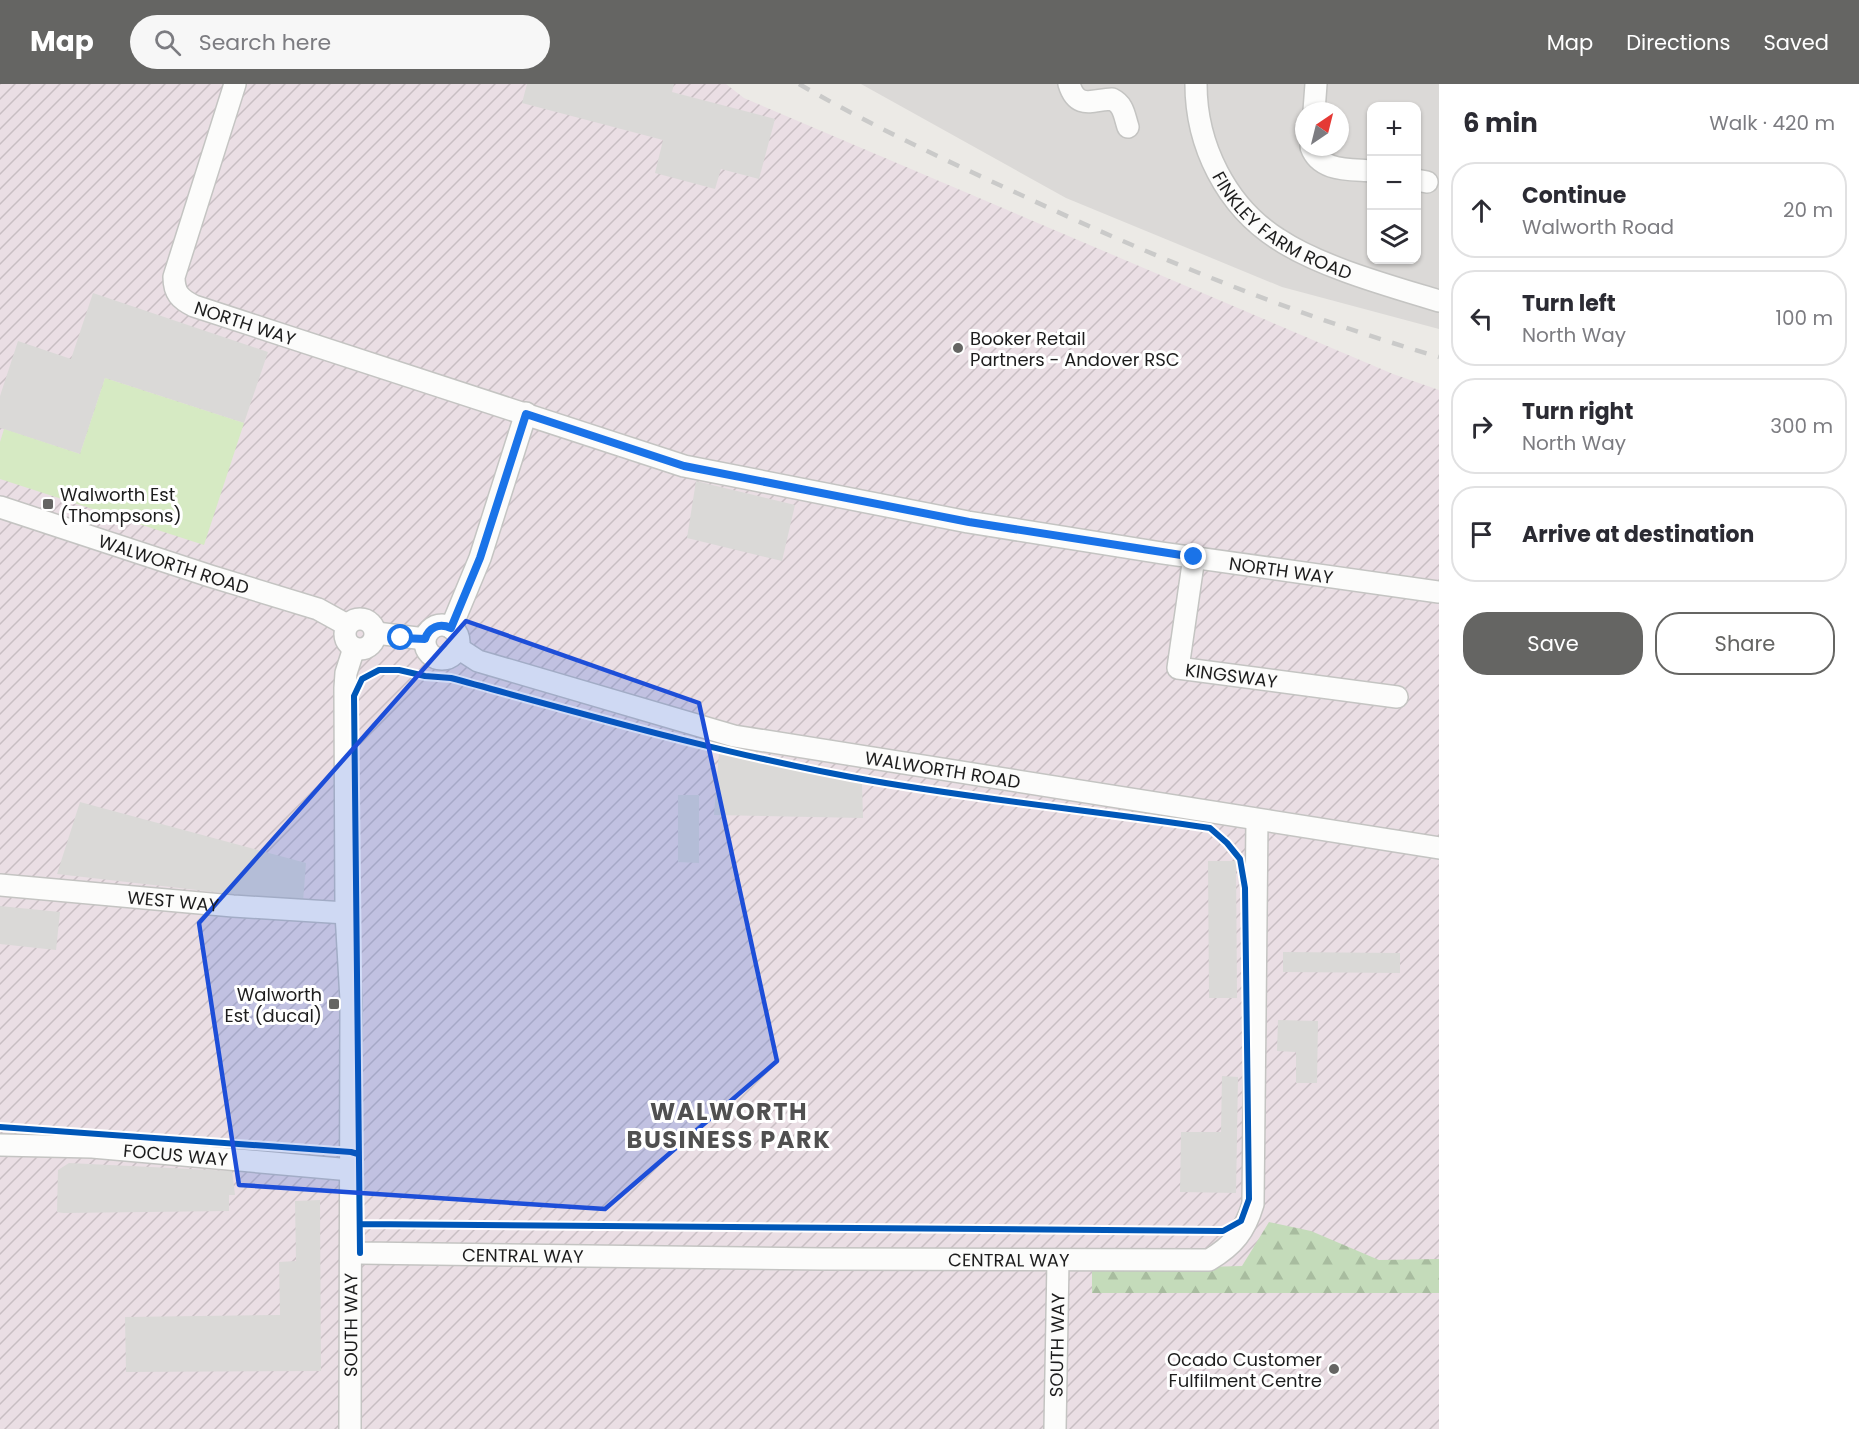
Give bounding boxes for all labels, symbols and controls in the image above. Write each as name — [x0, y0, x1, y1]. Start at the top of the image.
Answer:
search box — [130, 15, 550, 69]
text: Map — [30, 22, 94, 61]
icon: search — [151, 26, 184, 59]
text: Search here — [199, 27, 331, 58]
text: Map — [1547, 28, 1593, 57]
text: Directions — [1626, 28, 1730, 57]
text: Saved — [1763, 28, 1829, 57]
north arrow — [1295, 102, 1349, 156]
map controls — [1367, 102, 1421, 264]
button: + — [1367, 102, 1421, 156]
text: 6 min — [1463, 105, 1538, 141]
text: Walk · 420 m — [1709, 109, 1835, 137]
button: − — [1367, 156, 1421, 210]
street label: FINKLEY FARM ROAD — [1207, 167, 1356, 285]
text: Continue — [1522, 180, 1626, 211]
icon: ahead — [1465, 194, 1498, 227]
text: 20 m — [1783, 196, 1833, 224]
button: layers — [1367, 210, 1421, 264]
text: Walworth Road — [1522, 213, 1674, 241]
text: Turn left — [1522, 288, 1616, 319]
street label: NORTH WAY — [191, 295, 299, 351]
icon: left — [1465, 302, 1498, 335]
text: 100 m — [1776, 304, 1833, 332]
text: North Way — [1522, 321, 1626, 349]
place label: Booker Retail Partners - Andover RSC — [970, 326, 1180, 372]
marker: Booker Retail Partners - Andover RSC — [951, 341, 965, 355]
text: Turn right — [1522, 396, 1633, 427]
icon: right — [1465, 410, 1498, 443]
text: 300 m — [1770, 412, 1833, 440]
text: North Way — [1522, 429, 1626, 457]
place label: Walworth Est (Thompsons) — [60, 482, 182, 528]
marker: Walworth Est (Thompsons) — [41, 497, 55, 511]
icon: arrive — [1465, 518, 1498, 551]
text: Arrive at destination — [1522, 519, 1754, 550]
street label: WALWORTH ROAD — [95, 528, 252, 600]
route end — [1180, 543, 1206, 569]
street label: NORTH WAY — [1228, 550, 1335, 590]
button: Save — [1463, 612, 1643, 675]
button: Share — [1655, 612, 1835, 675]
route start — [387, 624, 413, 650]
street label: KINGSWAY — [1184, 657, 1279, 694]
street label: WALWORTH ROAD — [863, 744, 1022, 794]
street label: WEST WAY — [126, 884, 221, 917]
place label: Walworth Est (ducal) — [224, 982, 322, 1028]
marker: Walworth Est (ducal) — [327, 997, 341, 1011]
district label: WALWORTH BUSINESS PARK — [627, 1095, 831, 1156]
street label: FOCUS WAY — [122, 1137, 229, 1172]
street label: CENTRAL WAY — [462, 1242, 584, 1268]
street label: CENTRAL WAY — [948, 1247, 1070, 1272]
street label: SOUTH WAY — [338, 1272, 363, 1377]
street label: SOUTH WAY — [1043, 1292, 1070, 1397]
place label: Ocado Customer Fulfilment Centre — [1167, 1347, 1322, 1393]
marker: Ocado Customer Fulfilment Centre — [1327, 1362, 1341, 1376]

